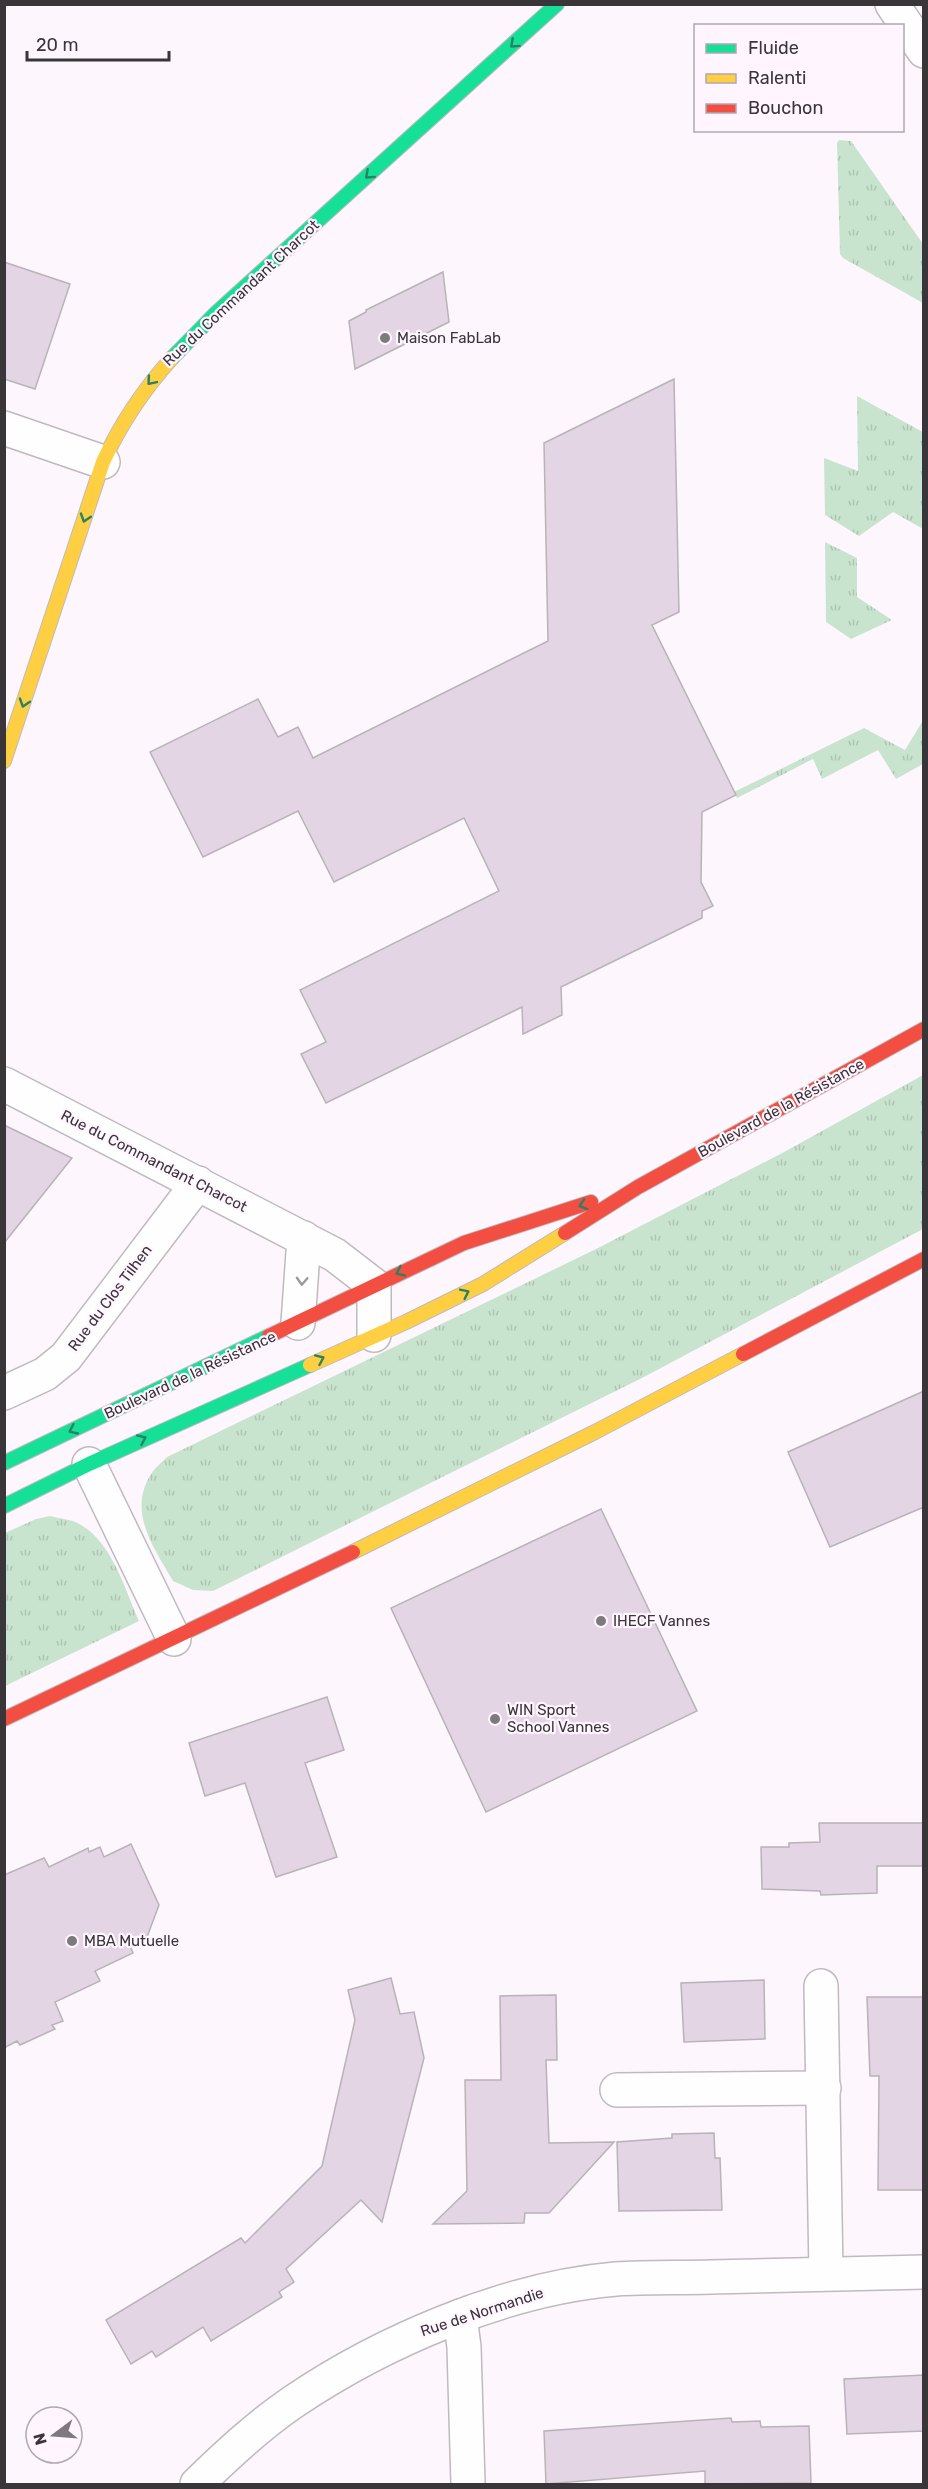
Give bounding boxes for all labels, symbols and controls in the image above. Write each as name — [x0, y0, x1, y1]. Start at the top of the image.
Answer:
scale bar — [27, 24, 170, 62]
legend — [694, 24, 904, 132]
text: 20 m — [36, 34, 78, 56]
one-way arrow — [510, 37, 520, 48]
text: Fluide — [748, 37, 799, 59]
text: Ralenti — [748, 67, 806, 89]
text: Bouchon — [748, 97, 823, 119]
one-way arrow — [365, 168, 376, 179]
street label: Rue du Commandant Charcot — [159, 216, 323, 370]
place label: Maison FabLab — [397, 329, 501, 347]
marker: Maison FabLab — [378, 331, 392, 345]
one-way arrow — [148, 374, 159, 385]
one-way arrow — [80, 512, 93, 523]
one-way arrow — [19, 697, 31, 708]
street label: Boulevard de la Résistance — [695, 1055, 867, 1161]
street label: Rue du Commandant Charcot — [58, 1106, 250, 1216]
one-way arrow — [578, 1197, 589, 1210]
street label: Rue du Clos Tilhen — [64, 1241, 156, 1355]
one-way arrow — [396, 1265, 407, 1277]
one-way arrow — [296, 1276, 309, 1285]
one-way arrow — [459, 1288, 470, 1300]
street label: Boulevard de la Résistance — [101, 1327, 279, 1423]
one-way arrow — [313, 1354, 324, 1366]
one-way arrow — [69, 1423, 80, 1435]
one-way arrow — [136, 1435, 147, 1447]
place label: IHECF Vannes — [613, 1612, 710, 1630]
marker: IHECF Vannes — [594, 1614, 608, 1628]
place label: WIN Sport School Vannes — [507, 1701, 610, 1736]
marker: WIN Sport School Vannes — [488, 1712, 502, 1726]
place label: MBA Mutuelle — [84, 1932, 179, 1950]
marker: MBA Mutuelle — [65, 1934, 79, 1948]
street label: Rue de Normandie — [418, 2284, 546, 2340]
north arrow — [24, 2405, 84, 2465]
text: N — [29, 2431, 51, 2447]

